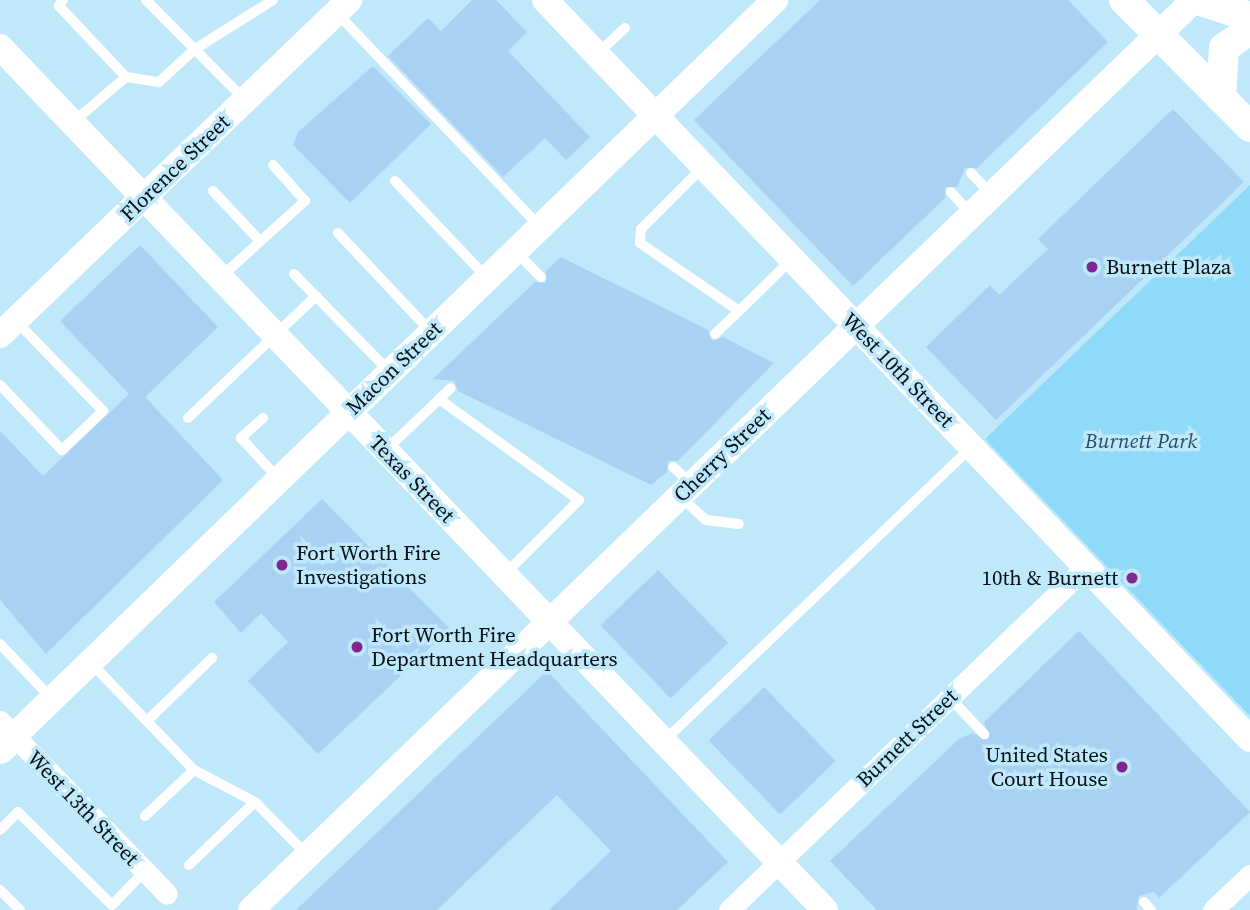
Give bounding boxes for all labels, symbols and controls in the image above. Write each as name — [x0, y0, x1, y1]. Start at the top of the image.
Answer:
street label: Florence Street — [115, 110, 235, 226]
place label: Burnett Plaza — [1106, 254, 1231, 280]
marker: Burnett Plaza — [1084, 259, 1100, 275]
street label: West 10th Street — [837, 307, 959, 433]
street label: Macon Street — [341, 316, 447, 420]
street label: Cherry Street — [668, 403, 776, 507]
park label: Burnett Park — [1085, 428, 1197, 454]
street label: Texas Street — [364, 430, 460, 528]
place label: Fort Worth Fire Investigations — [296, 540, 441, 590]
marker: Fort Worth Fire Investigations — [274, 557, 290, 573]
place label: 10th & Burnett — [981, 565, 1118, 591]
marker: 10th & Burnett — [1124, 570, 1140, 586]
place label: Fort Worth Fire Department Headquarters — [371, 622, 618, 672]
marker: Fort Worth Fire Department Headquarters — [349, 639, 365, 655]
street label: Burnett Street — [851, 684, 963, 792]
place label: United States Court House — [985, 742, 1108, 792]
street label: West 13th Street — [22, 745, 144, 871]
marker: United States Court House — [1114, 759, 1130, 775]

